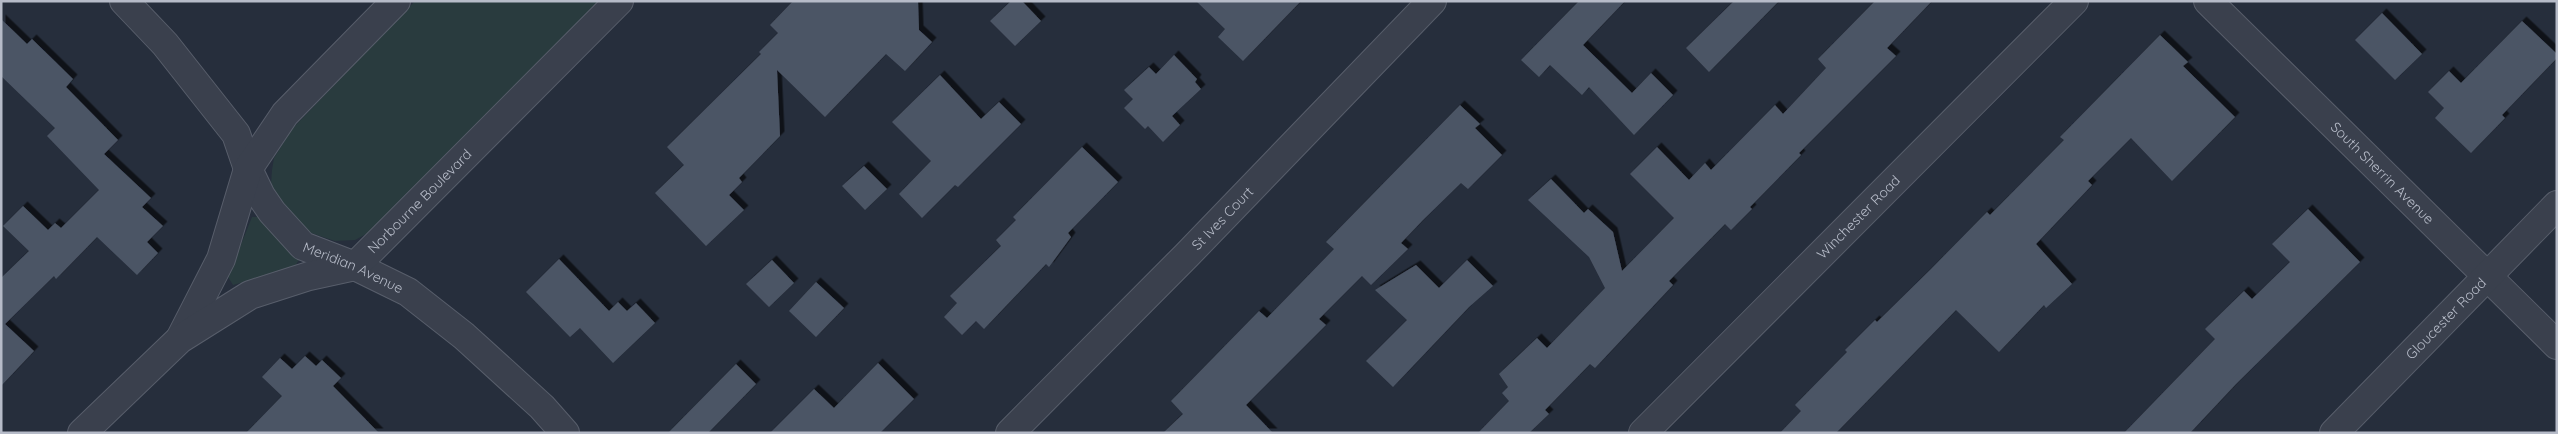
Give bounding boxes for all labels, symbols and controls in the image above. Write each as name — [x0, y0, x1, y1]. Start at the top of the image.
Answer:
street label: South Sherrin Avenue — [2327, 118, 2438, 228]
street label: Norbourne Boulevard — [364, 145, 475, 257]
street label: Winchester Road — [1813, 171, 1904, 263]
street label: St Ives Court — [1188, 183, 1257, 254]
street label: Meridian Avenue — [300, 238, 406, 297]
street label: Gloucester Road — [2402, 274, 2490, 363]

